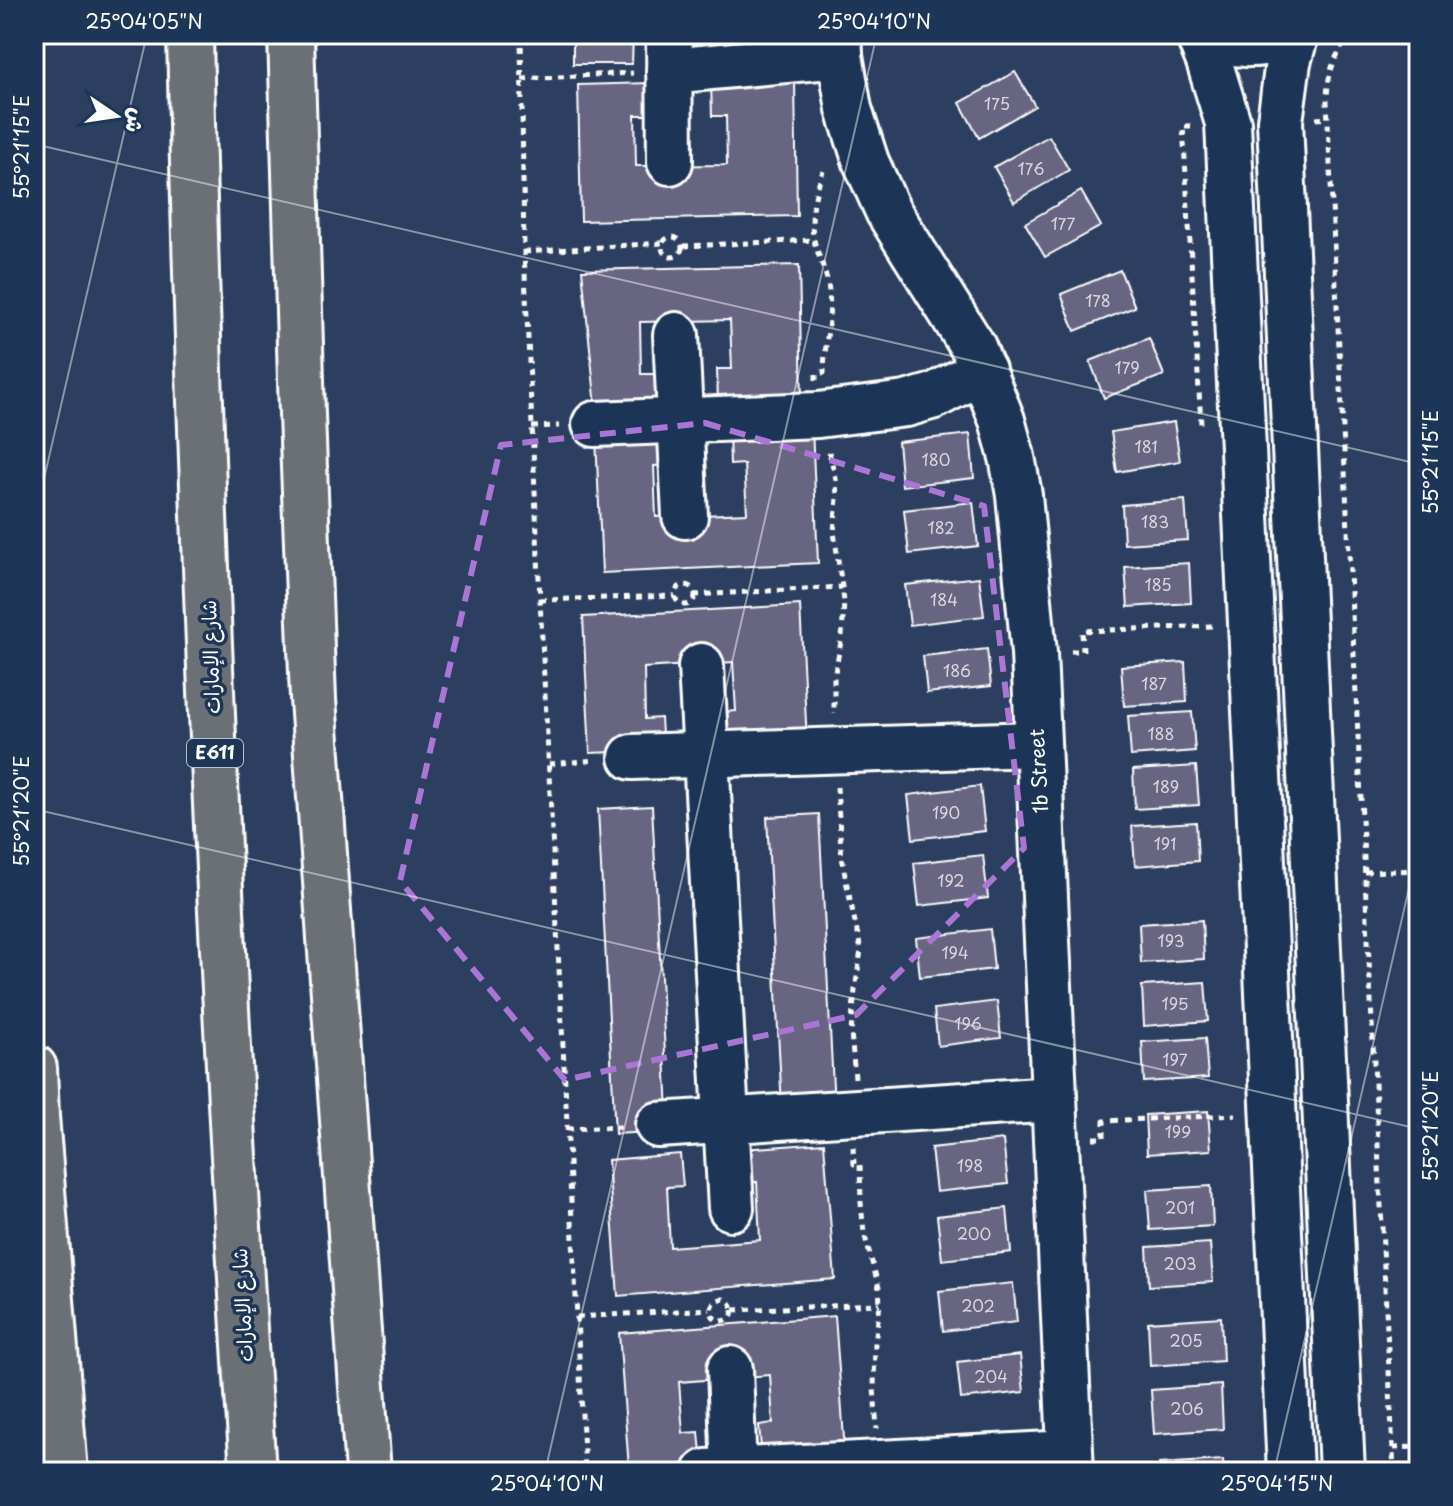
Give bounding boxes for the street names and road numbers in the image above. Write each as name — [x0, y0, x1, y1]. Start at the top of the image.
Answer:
street label: شارع الإمارات — [193, 600, 227, 715]
street label: 1b Street — [1021, 728, 1055, 814]
road number: E611 — [187, 739, 243, 767]
street label: شارع الإمارات — [224, 1247, 260, 1363]

